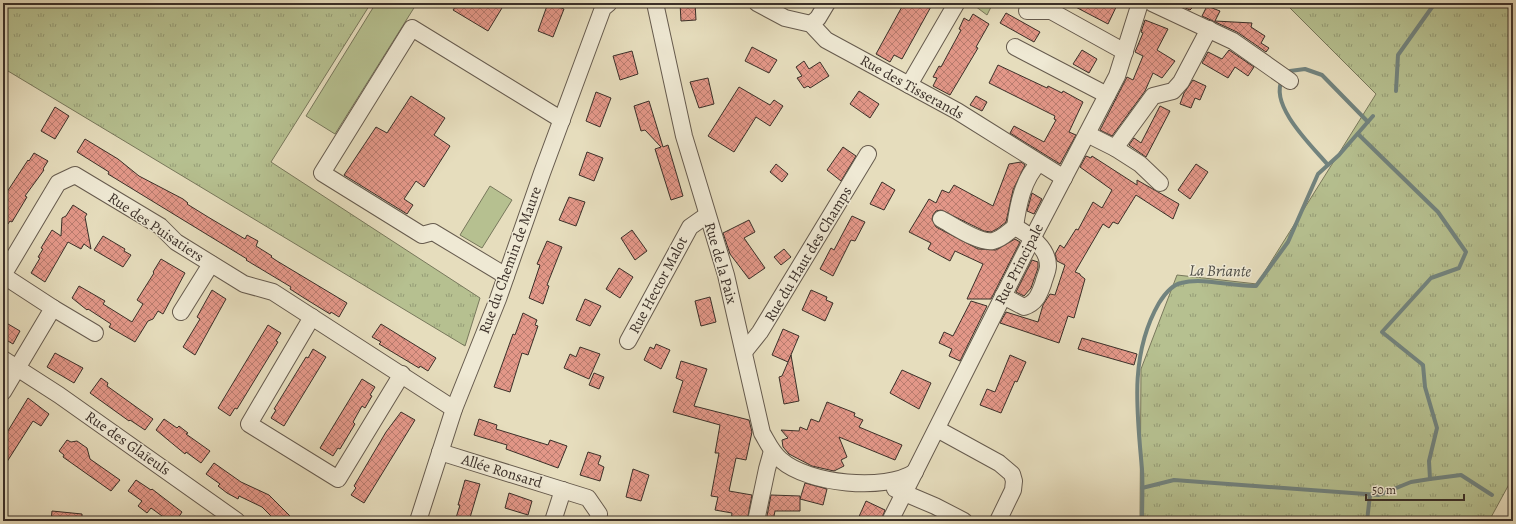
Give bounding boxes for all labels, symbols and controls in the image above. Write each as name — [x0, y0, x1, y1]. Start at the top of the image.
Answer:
street label: Rue des Tisserands — [856, 50, 968, 124]
street label: Rue du Chemin de Maure — [474, 183, 546, 336]
street label: Rue du Haut des Champs — [760, 183, 856, 325]
street label: Rue des Puisatiers — [104, 188, 208, 266]
street label: Rue de la Paix — [700, 220, 742, 306]
street label: Rue Principale — [990, 220, 1048, 308]
street label: Rue Hector Malot — [624, 233, 692, 337]
water label: La Briante — [1189, 259, 1251, 283]
street label: Rue des Glaïeuls — [81, 406, 175, 480]
street label: Allée Ronsard — [458, 449, 546, 493]
scale bar — [1366, 476, 1464, 502]
text: 50 m — [1372, 482, 1396, 498]

